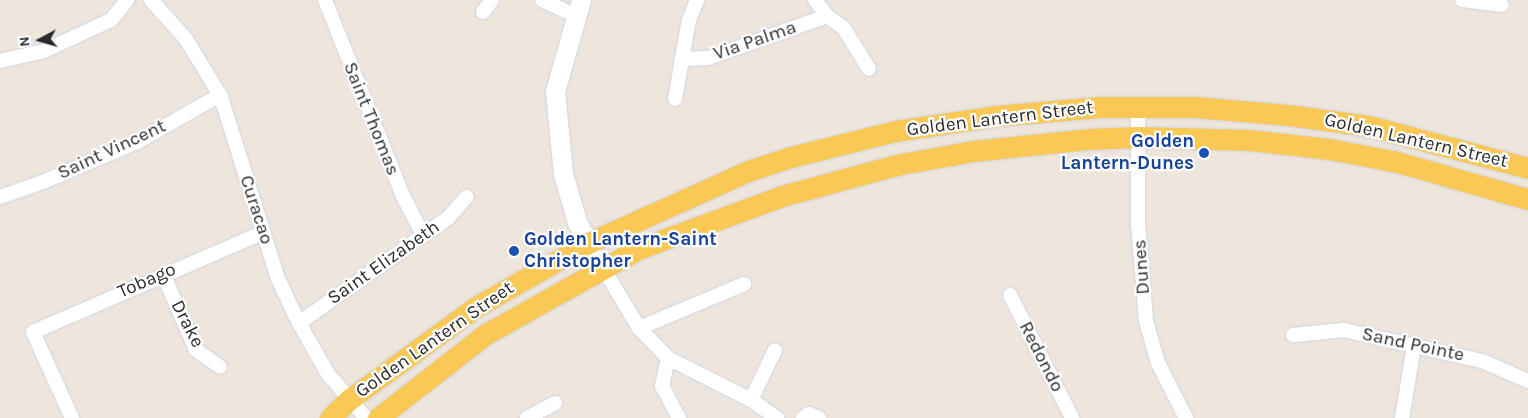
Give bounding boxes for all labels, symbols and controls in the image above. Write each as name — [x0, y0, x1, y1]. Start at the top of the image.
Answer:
north arrow — [15, 15, 65, 65]
street label: Via Palma — [711, 16, 799, 66]
text: N — [16, 36, 34, 48]
street label: Saint Thomas — [338, 59, 404, 179]
street label: Golden Lantern Street — [905, 96, 1095, 142]
street label: Golden Lantern Street — [1322, 109, 1510, 173]
street label: Saint Vincent — [54, 115, 170, 185]
place label: Golden Lantern-Dunes — [1061, 131, 1194, 175]
marker: Golden Lantern-Dunes — [1198, 147, 1210, 159]
street label: Curacao — [234, 173, 278, 247]
street label: Saint Elizabeth — [324, 216, 444, 310]
place label: Golden Lantern-Saint Christopher — [524, 229, 717, 273]
street label: Dunes — [1129, 239, 1155, 295]
marker: Golden Lantern-Saint Christopher — [508, 245, 520, 257]
street label: Tobago — [114, 258, 180, 304]
street label: Golden Lantern Street — [352, 277, 518, 403]
street label: Drake — [165, 296, 209, 352]
street label: Redondo — [1014, 318, 1068, 396]
street label: Sand Pointe — [1360, 323, 1466, 367]

